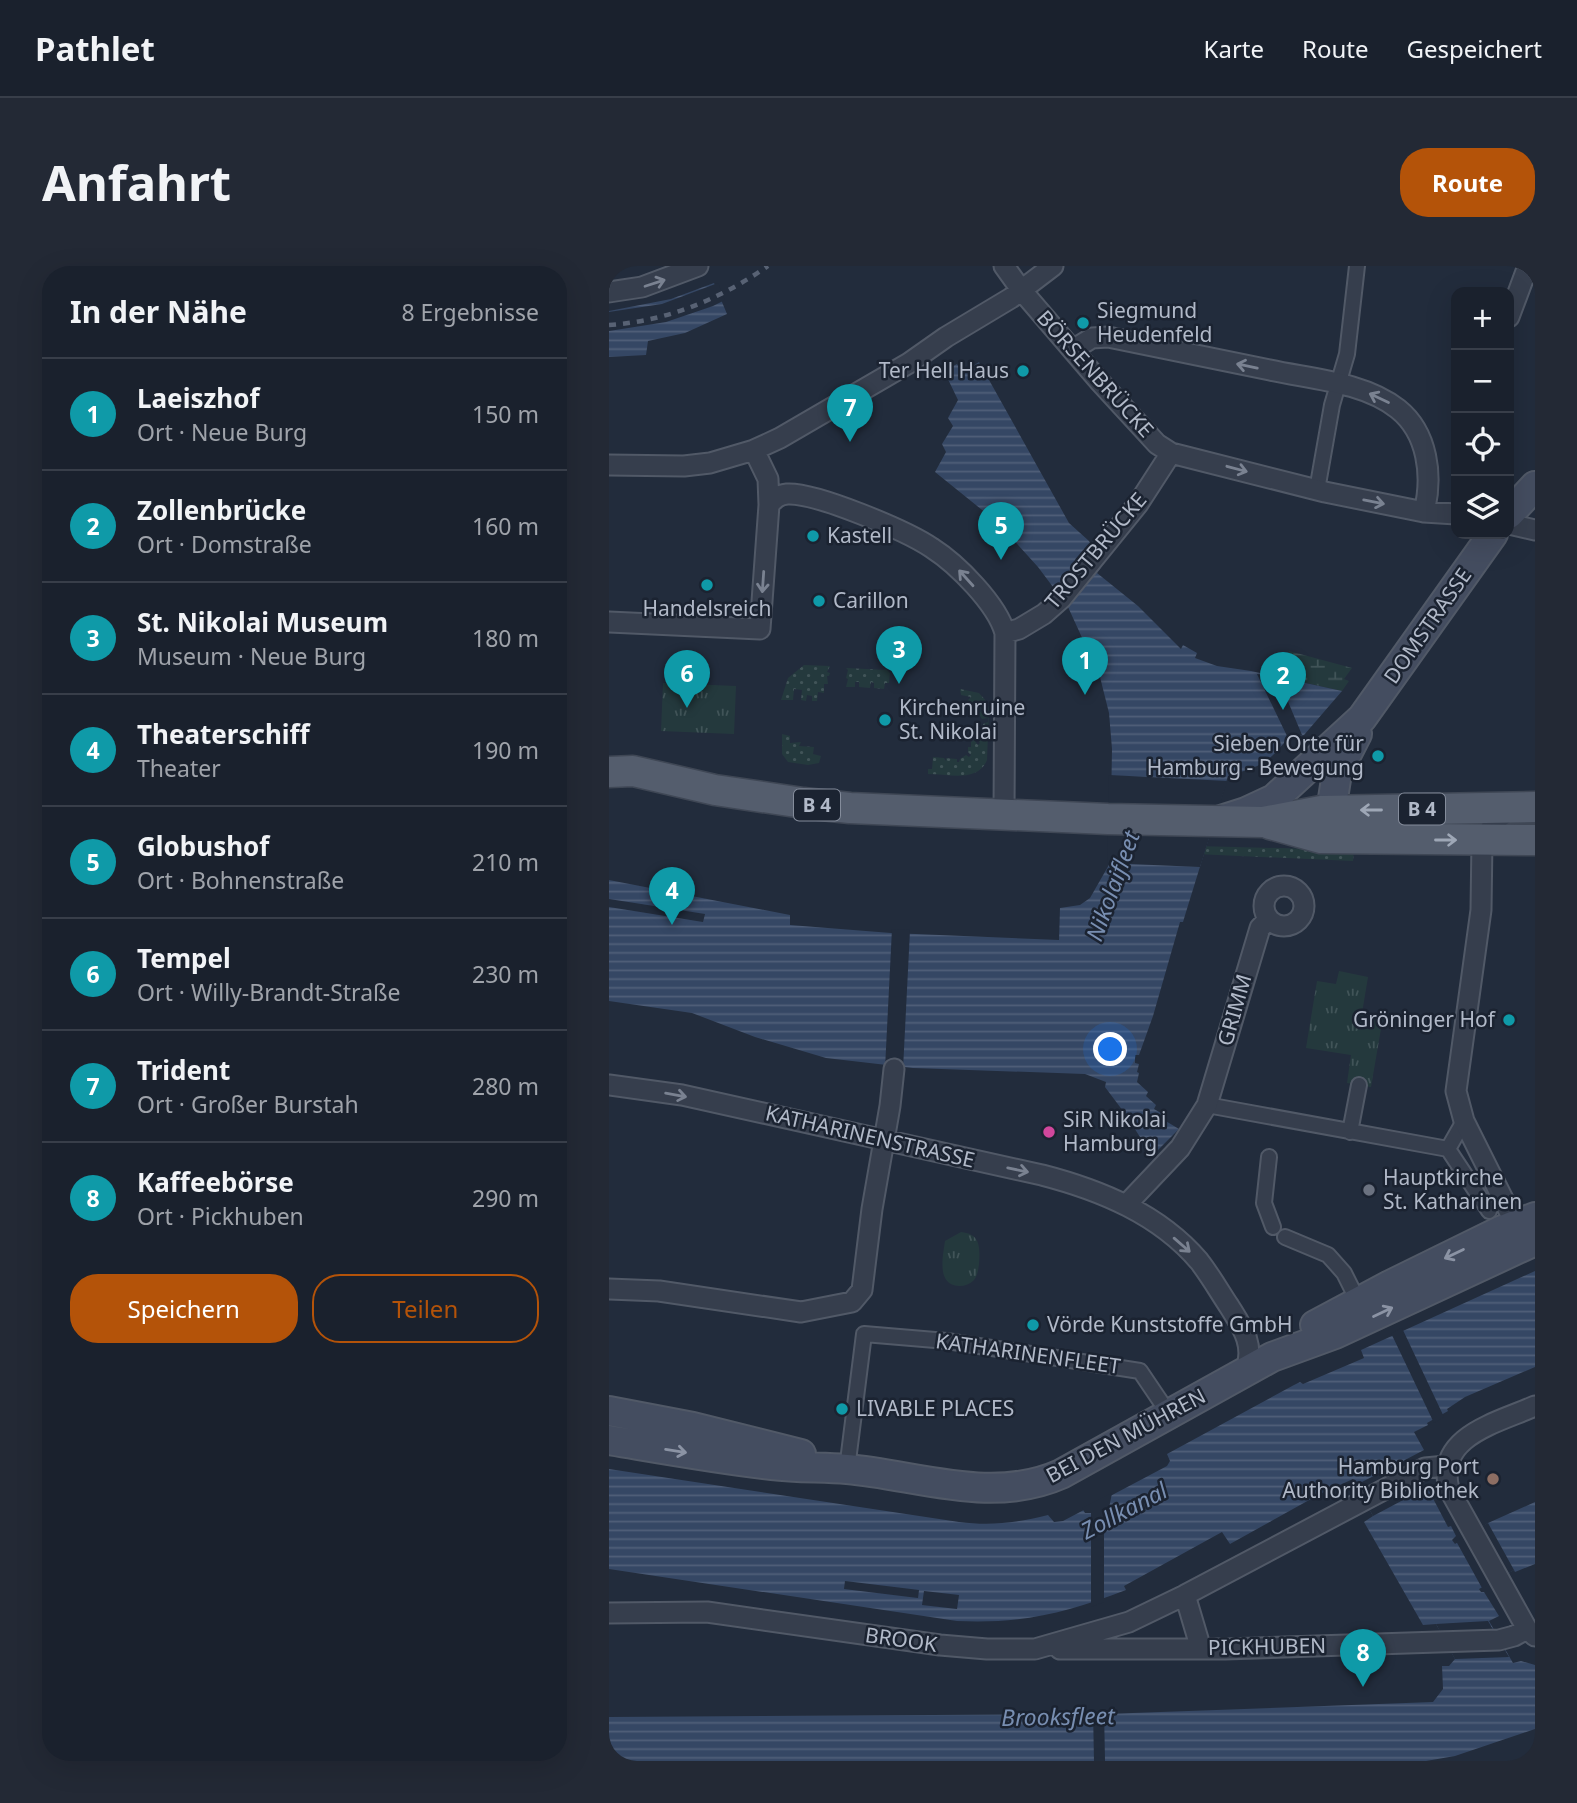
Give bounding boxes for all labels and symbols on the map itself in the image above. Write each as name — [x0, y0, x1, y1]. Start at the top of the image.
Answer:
one-way arrow — [643, 276, 665, 288]
place label: Siegmund Heudenfeld — [1097, 296, 1213, 348]
street label: BÖRSENBRÜCKE — [1031, 304, 1160, 443]
marker: Siegmund Heudenfeld — [1075, 315, 1091, 331]
place label: Ter Hell Haus — [879, 356, 1009, 384]
one-way arrow — [1236, 358, 1259, 372]
marker: Ter Hell Haus — [1015, 363, 1031, 379]
pin: 7 — [827, 384, 873, 442]
one-way arrow — [1369, 391, 1390, 404]
one-way arrow — [1225, 463, 1248, 476]
street label: TROSTBRÜCKE — [1038, 486, 1152, 615]
one-way arrow — [1362, 496, 1385, 509]
pin: 5 — [978, 502, 1024, 560]
place label: Kastell — [827, 521, 892, 549]
marker: Kastell — [805, 528, 821, 544]
street label: DOMSTRASSE — [1377, 562, 1477, 689]
one-way arrow — [756, 570, 769, 592]
one-way arrow — [957, 570, 974, 587]
marker: Handelsreich — [699, 577, 715, 593]
place label: Carillon — [833, 586, 909, 614]
marker: Carillon — [811, 593, 827, 609]
place label: Handelsreich — [642, 594, 772, 622]
pin: 3 — [876, 626, 922, 684]
pin: 1 — [1062, 637, 1108, 695]
pin: 6 — [664, 650, 710, 708]
pin: 2 — [1260, 652, 1306, 710]
place label: Kirchenruine St. Nikolai — [899, 693, 1025, 745]
marker: Kirchenruine St. Nikolai — [877, 712, 893, 728]
place label: Sieben Orte für Hamburg - Bewegung — [1147, 729, 1364, 781]
marker: Sieben Orte für Hamburg - Bewegung — [1370, 748, 1386, 764]
road number: B 4 — [794, 790, 840, 820]
road number: B 4 — [1399, 794, 1445, 824]
one-way arrow — [1360, 803, 1383, 817]
water label: Nikolaifleet — [1077, 825, 1147, 945]
one-way arrow — [1434, 833, 1457, 847]
pin: 4 — [649, 867, 695, 925]
street label: GRIMM — [1210, 971, 1258, 1049]
place label: Gröninger Hof — [1353, 1005, 1497, 1033]
marker: Gröninger Hof — [1501, 1012, 1517, 1028]
your location — [1093, 1032, 1127, 1066]
one-way arrow — [665, 1088, 687, 1102]
street label: KATHARINENSTRASSE — [763, 1098, 978, 1174]
place label: SiR Nikolai Hamburg — [1063, 1105, 1166, 1157]
marker: SiR Nikolai Hamburg — [1041, 1124, 1057, 1140]
place label: Hauptkirche St. Katharinen — [1383, 1163, 1522, 1215]
one-way arrow — [1006, 1164, 1029, 1177]
marker: Hauptkirche St. Katharinen — [1361, 1182, 1377, 1198]
one-way arrow — [1172, 1237, 1190, 1253]
one-way arrow — [1444, 1247, 1465, 1261]
one-way arrow — [1372, 1305, 1393, 1318]
place label: Vörde Kunststoffe GmbH — [1047, 1310, 1292, 1338]
marker: Vörde Kunststoffe GmbH — [1025, 1317, 1041, 1333]
street label: KATHARINENFLEET — [934, 1326, 1123, 1380]
street label: BEI DEN MÜHREN — [1041, 1381, 1210, 1489]
place label: LIVABLE PLACES — [856, 1394, 1014, 1422]
marker: LIVABLE PLACES — [834, 1401, 850, 1417]
one-way arrow — [665, 1445, 687, 1458]
place label: Hamburg Port Authority Bibliothek — [1282, 1452, 1480, 1504]
marker: Hamburg Port Authority Bibliothek — [1485, 1471, 1501, 1487]
water label: Zollkanal — [1074, 1473, 1173, 1547]
street label: BROOK — [863, 1620, 939, 1658]
pin: 8 — [1340, 1629, 1386, 1687]
street label: PICKHUBEN — [1208, 1631, 1326, 1661]
water label: Brooksfleet — [1001, 1699, 1116, 1733]

